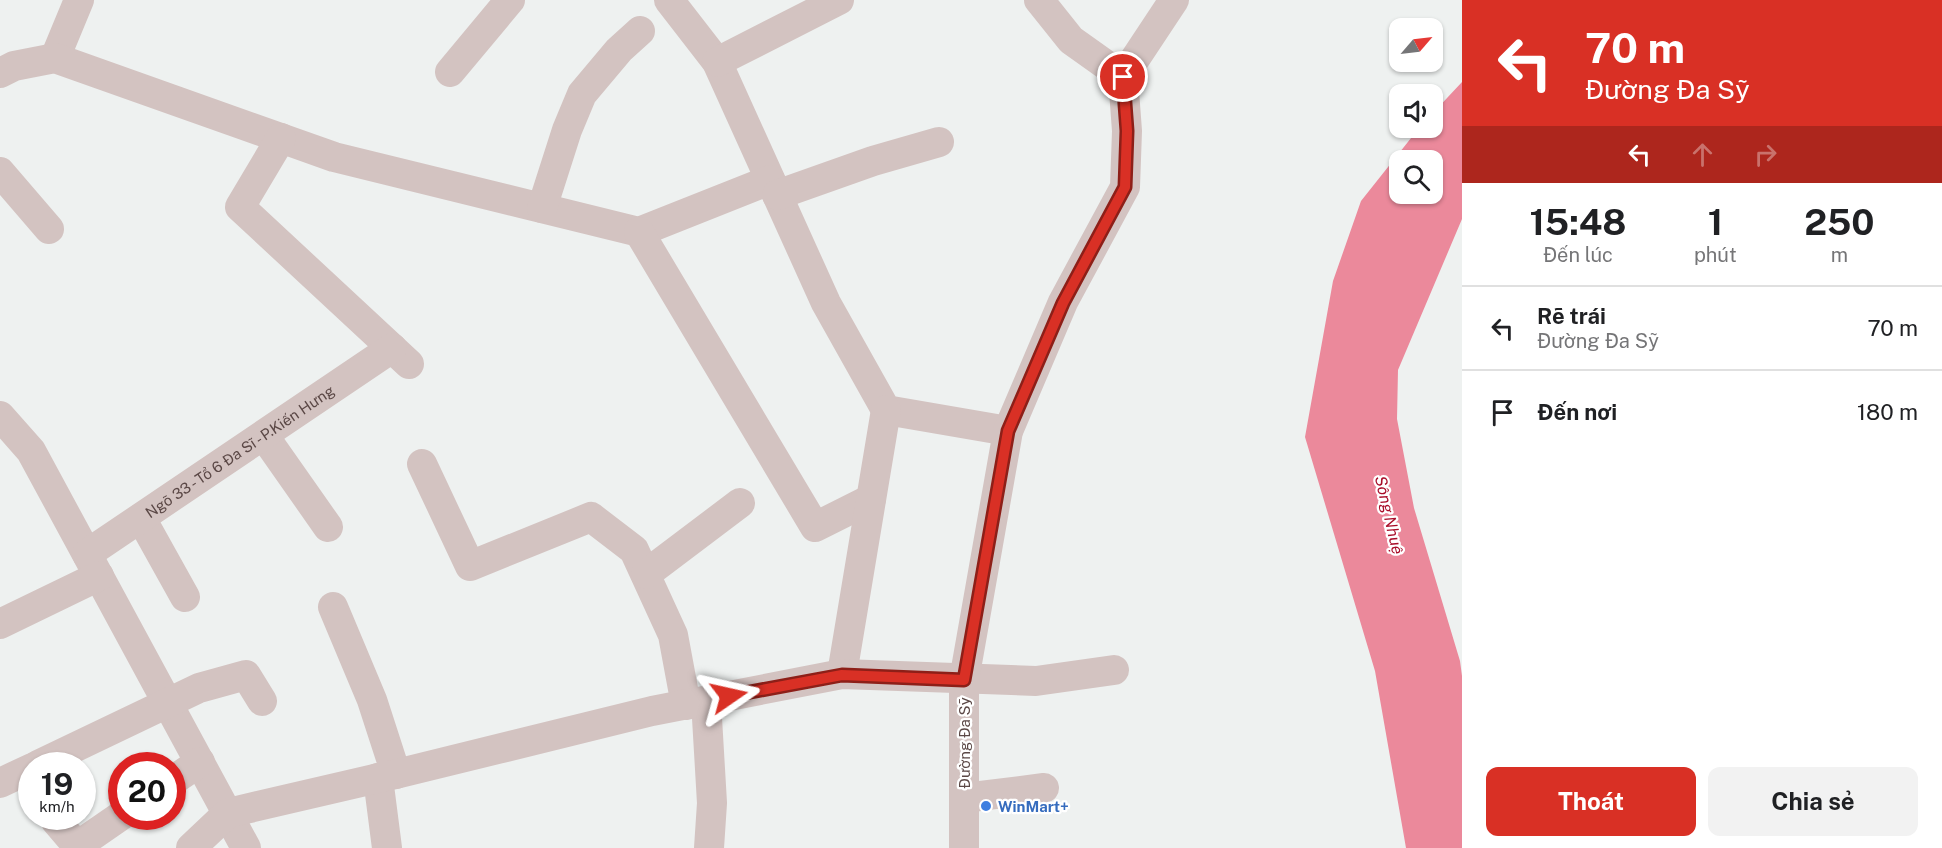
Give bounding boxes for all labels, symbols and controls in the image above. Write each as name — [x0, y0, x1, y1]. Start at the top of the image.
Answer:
north arrow — [1389, 18, 1443, 72]
map controls — [1389, 18, 1443, 204]
text: 70 m — [1585, 23, 1685, 72]
icon: left — [1486, 24, 1564, 102]
pin — [1097, 51, 1148, 102]
icon: arrive — [1106, 60, 1139, 93]
text: Đường Đa Sỹ — [1585, 73, 1750, 105]
button: sound — [1389, 84, 1443, 138]
icon: left — [1623, 138, 1656, 171]
icon: ahead — [1686, 138, 1719, 171]
icon: right — [1749, 138, 1782, 171]
button: search — [1389, 150, 1443, 204]
text: 15:48 — [1529, 201, 1627, 243]
text: 1 — [1708, 201, 1723, 243]
text: 250 — [1804, 201, 1875, 243]
text: Đến lúc — [1543, 243, 1613, 267]
text: phút — [1694, 243, 1737, 267]
text: m — [1831, 243, 1848, 267]
text: Rẽ trái — [1537, 303, 1606, 329]
icon: left — [1486, 312, 1519, 345]
text: 70 m — [1867, 315, 1918, 341]
text: Đường Đa Sỹ — [1537, 329, 1659, 353]
street label: Ngõ 33 - Tổ 6 Đa Sĩ - P.Kiến Hưng — [142, 381, 337, 521]
icon: arrive — [1486, 396, 1519, 429]
text: Đến nơi — [1537, 399, 1617, 425]
text: 180 m — [1857, 399, 1918, 425]
water label: Sông Nhuệ — [1371, 474, 1407, 556]
position arrow — [697, 664, 761, 728]
street label: Đường Đa Sỹ — [956, 697, 973, 789]
speed limit sign: 20 — [108, 752, 186, 830]
text: 19 — [41, 766, 73, 802]
button: Thoát — [1486, 767, 1696, 836]
button: Chia sẻ — [1708, 767, 1918, 836]
text: km/h — [39, 798, 75, 815]
place label: WinMart+ — [998, 798, 1069, 815]
marker: WinMart+ — [979, 799, 993, 813]

